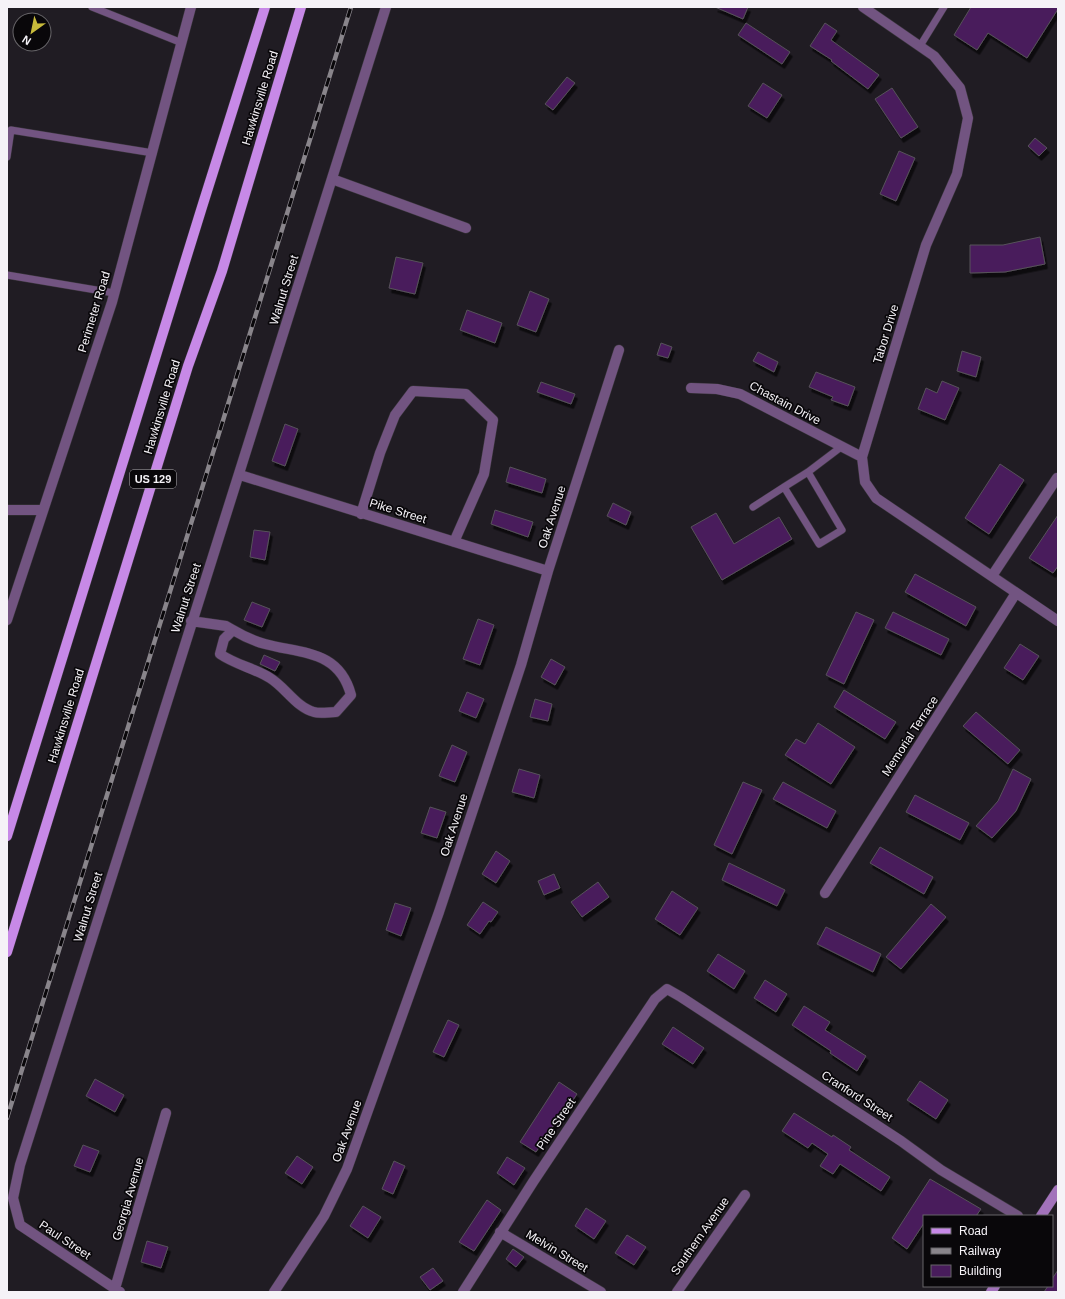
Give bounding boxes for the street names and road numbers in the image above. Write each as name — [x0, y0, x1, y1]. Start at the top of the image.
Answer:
street label: Hawkinsville Road — [239, 49, 281, 147]
street label: Walnut Street — [267, 253, 301, 327]
street label: Perimeter Road — [75, 270, 113, 354]
street label: Tabor Drive — [870, 302, 902, 365]
street label: Hawkinsville Road — [141, 358, 183, 456]
street label: Chastain Drive — [747, 378, 823, 428]
road number: US 129 — [130, 470, 176, 488]
street label: Oak Avenue — [535, 484, 569, 550]
street label: Pike Street — [368, 496, 429, 526]
street label: Walnut Street — [168, 561, 204, 635]
street label: Hawkinsville Road — [45, 667, 87, 765]
street label: Memorial Terrace — [879, 693, 941, 779]
street label: Oak Avenue — [437, 792, 471, 858]
street label: Walnut Street — [71, 870, 105, 944]
street label: Cranford Street — [819, 1068, 896, 1125]
street label: Pine Street — [534, 1095, 579, 1153]
street label: Oak Avenue — [329, 1098, 365, 1164]
street label: Georgia Avenue — [109, 1156, 147, 1242]
street label: Southern Avenue — [668, 1194, 732, 1278]
street label: Paul Street — [36, 1218, 94, 1263]
street label: Melvin Street — [523, 1227, 591, 1275]

